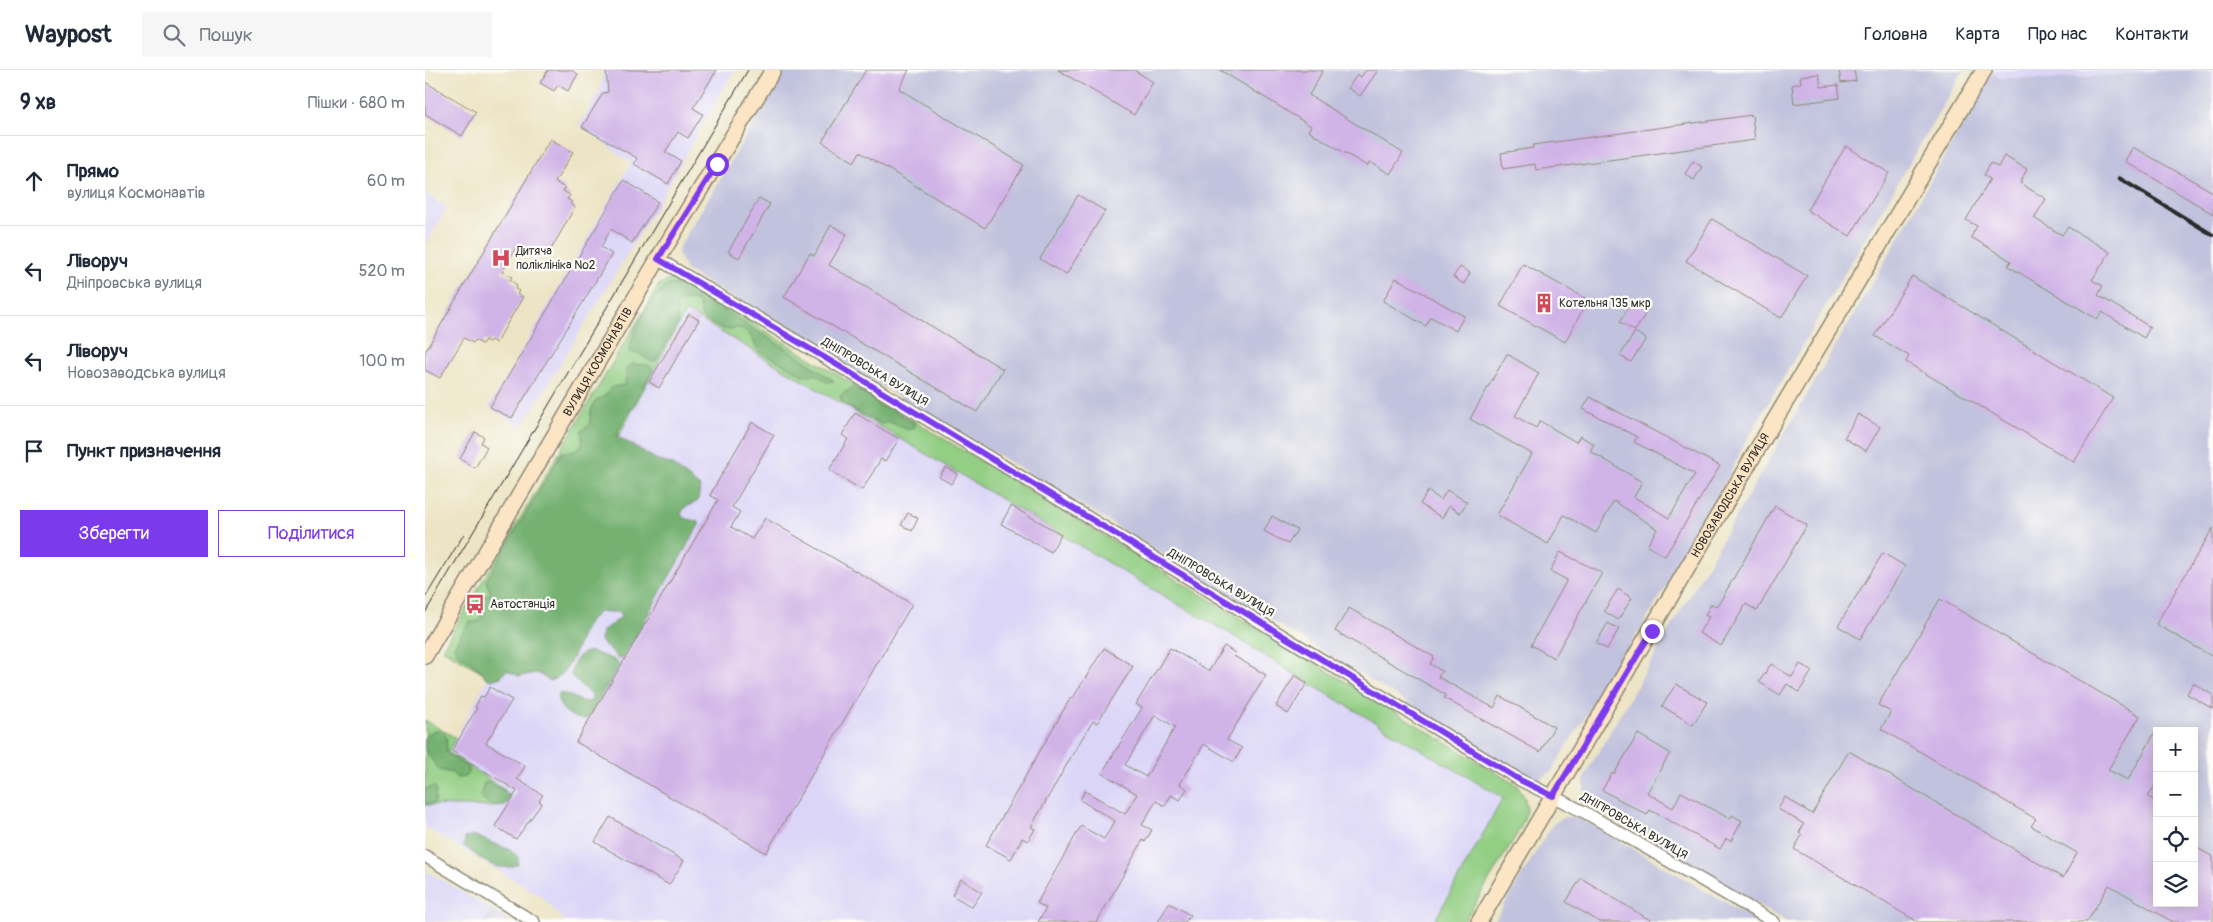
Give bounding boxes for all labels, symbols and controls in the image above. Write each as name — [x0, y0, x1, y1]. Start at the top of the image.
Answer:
search box — [142, 12, 492, 57]
text: Waypost — [25, 20, 112, 49]
icon: search — [160, 21, 188, 49]
text: Пошук — [200, 23, 253, 47]
text: Головна — [1864, 23, 1927, 46]
text: Карта — [1955, 23, 2000, 46]
text: Про нас — [2028, 23, 2087, 46]
text: Контакти — [2115, 23, 2188, 46]
text: 9 хв — [20, 89, 56, 116]
text: Пішки · 680 m — [308, 93, 405, 113]
route start — [706, 153, 729, 176]
text: Прямо — [67, 159, 119, 183]
icon: ahead — [20, 167, 48, 195]
text: 60 m — [367, 171, 405, 191]
text: вулиця Космонавтів — [67, 183, 205, 203]
place label: Дитяча поліклініка №2 — [515, 244, 596, 273]
hospital icon: Дитяча поліклініка №2 — [490, 247, 512, 269]
text: Ліворуч — [67, 249, 128, 273]
icon: left — [20, 257, 48, 285]
text: 520 m — [359, 261, 405, 281]
text: Дніпровська вулиця — [67, 273, 202, 293]
building icon: Котельня 135 мкр — [1533, 292, 1555, 314]
place label: Котельня 135 мкр — [1559, 296, 1651, 311]
street label: ВУЛИЦЯ КОСМОНАВТІВ — [560, 305, 635, 419]
street label: ДНІПРОВСЬКА ВУЛИЦЯ — [818, 334, 931, 410]
text: Ліворуч — [67, 339, 128, 363]
icon: left — [20, 347, 48, 375]
text: 100 m — [359, 351, 405, 371]
text: Новозаводська вулиця — [67, 363, 226, 383]
street label: НОВОЗАВОДСЬКА ВУЛИЦЯ — [1688, 430, 1773, 560]
icon: arrive — [20, 437, 48, 465]
text: Пункт призначення — [67, 439, 221, 463]
button: Зберегти — [20, 510, 208, 557]
button: Поділитися — [218, 510, 405, 557]
street label: ДНІПРОВСЬКА ВУЛИЦЯ — [1164, 545, 1277, 621]
bus stop icon: Автостанція — [464, 593, 486, 615]
place label: Автостанція — [490, 597, 555, 612]
route end — [1641, 620, 1664, 643]
map controls — [2153, 727, 2198, 907]
button: + — [2153, 727, 2198, 772]
button: − — [2153, 772, 2198, 817]
street label: ДНІПРОВСЬКА ВУЛИЦЯ — [1577, 789, 1690, 863]
button: locate — [2153, 817, 2198, 862]
button: layers — [2153, 862, 2198, 907]

